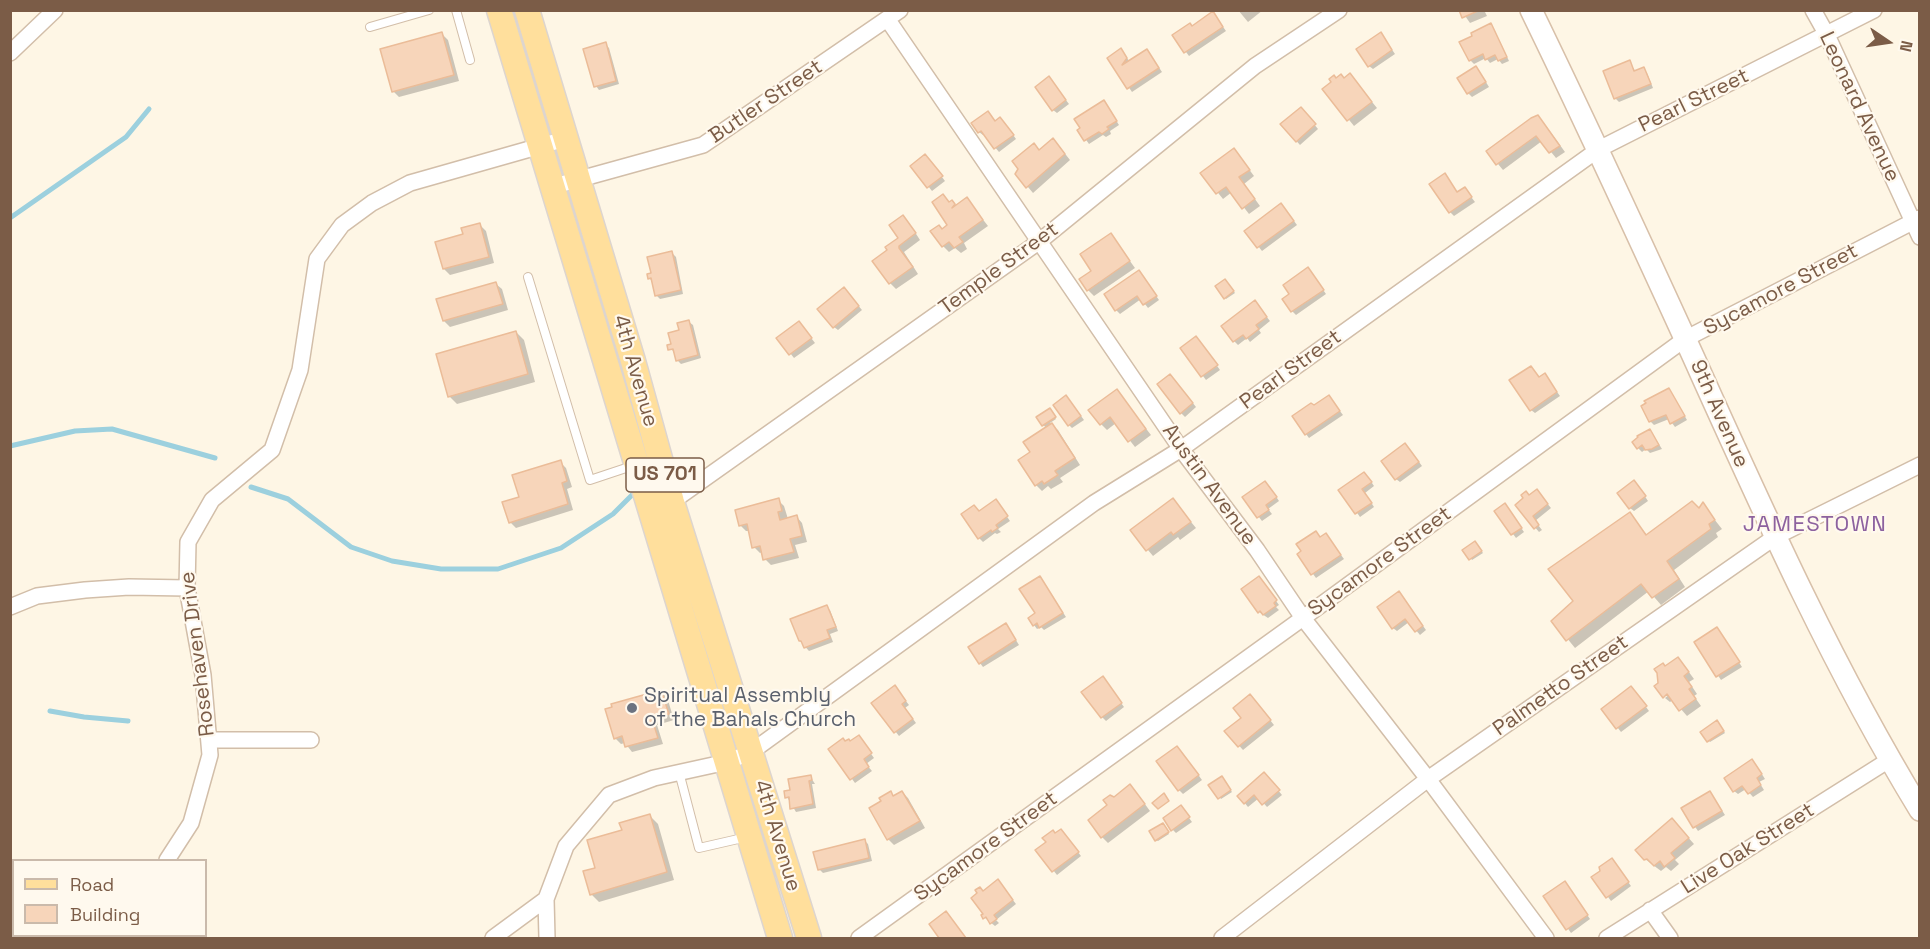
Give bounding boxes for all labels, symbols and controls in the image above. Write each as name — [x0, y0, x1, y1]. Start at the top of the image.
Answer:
north arrow — [1858, 12, 1918, 72]
street label: Leonard Avenue — [1813, 28, 1905, 186]
text: N — [1895, 39, 1917, 54]
street label: Butler Street — [704, 55, 828, 149]
street label: Pearl Street — [1635, 63, 1753, 139]
street label: Temple Street — [934, 217, 1064, 321]
street label: Sycamore Street — [1700, 239, 1862, 341]
street label: 4th Avenue — [607, 312, 663, 430]
street label: Pearl Street — [1235, 325, 1347, 415]
street label: 9th Avenue — [1684, 356, 1754, 472]
street label: Austin Avenue — [1156, 419, 1262, 551]
road number: US 701 — [626, 458, 704, 492]
street label: Sycamore Street — [1303, 502, 1457, 622]
district label: JAMESTOWN — [1743, 512, 1887, 538]
street label: Rosehaven Drive — [175, 570, 221, 738]
street label: Palmetto Street — [1489, 630, 1633, 742]
place label: Spiritual Assembly of the Bahals Church — [644, 683, 856, 733]
marker: Spiritual Assembly of the Bahals Church — [625, 701, 639, 715]
street label: 4th Avenue — [748, 777, 806, 895]
street label: Sycamore Street — [909, 787, 1063, 907]
street label: Live Oak Street — [1677, 798, 1819, 900]
legend — [12, 859, 207, 937]
text: Road — [70, 873, 114, 896]
text: Building — [70, 903, 140, 926]

